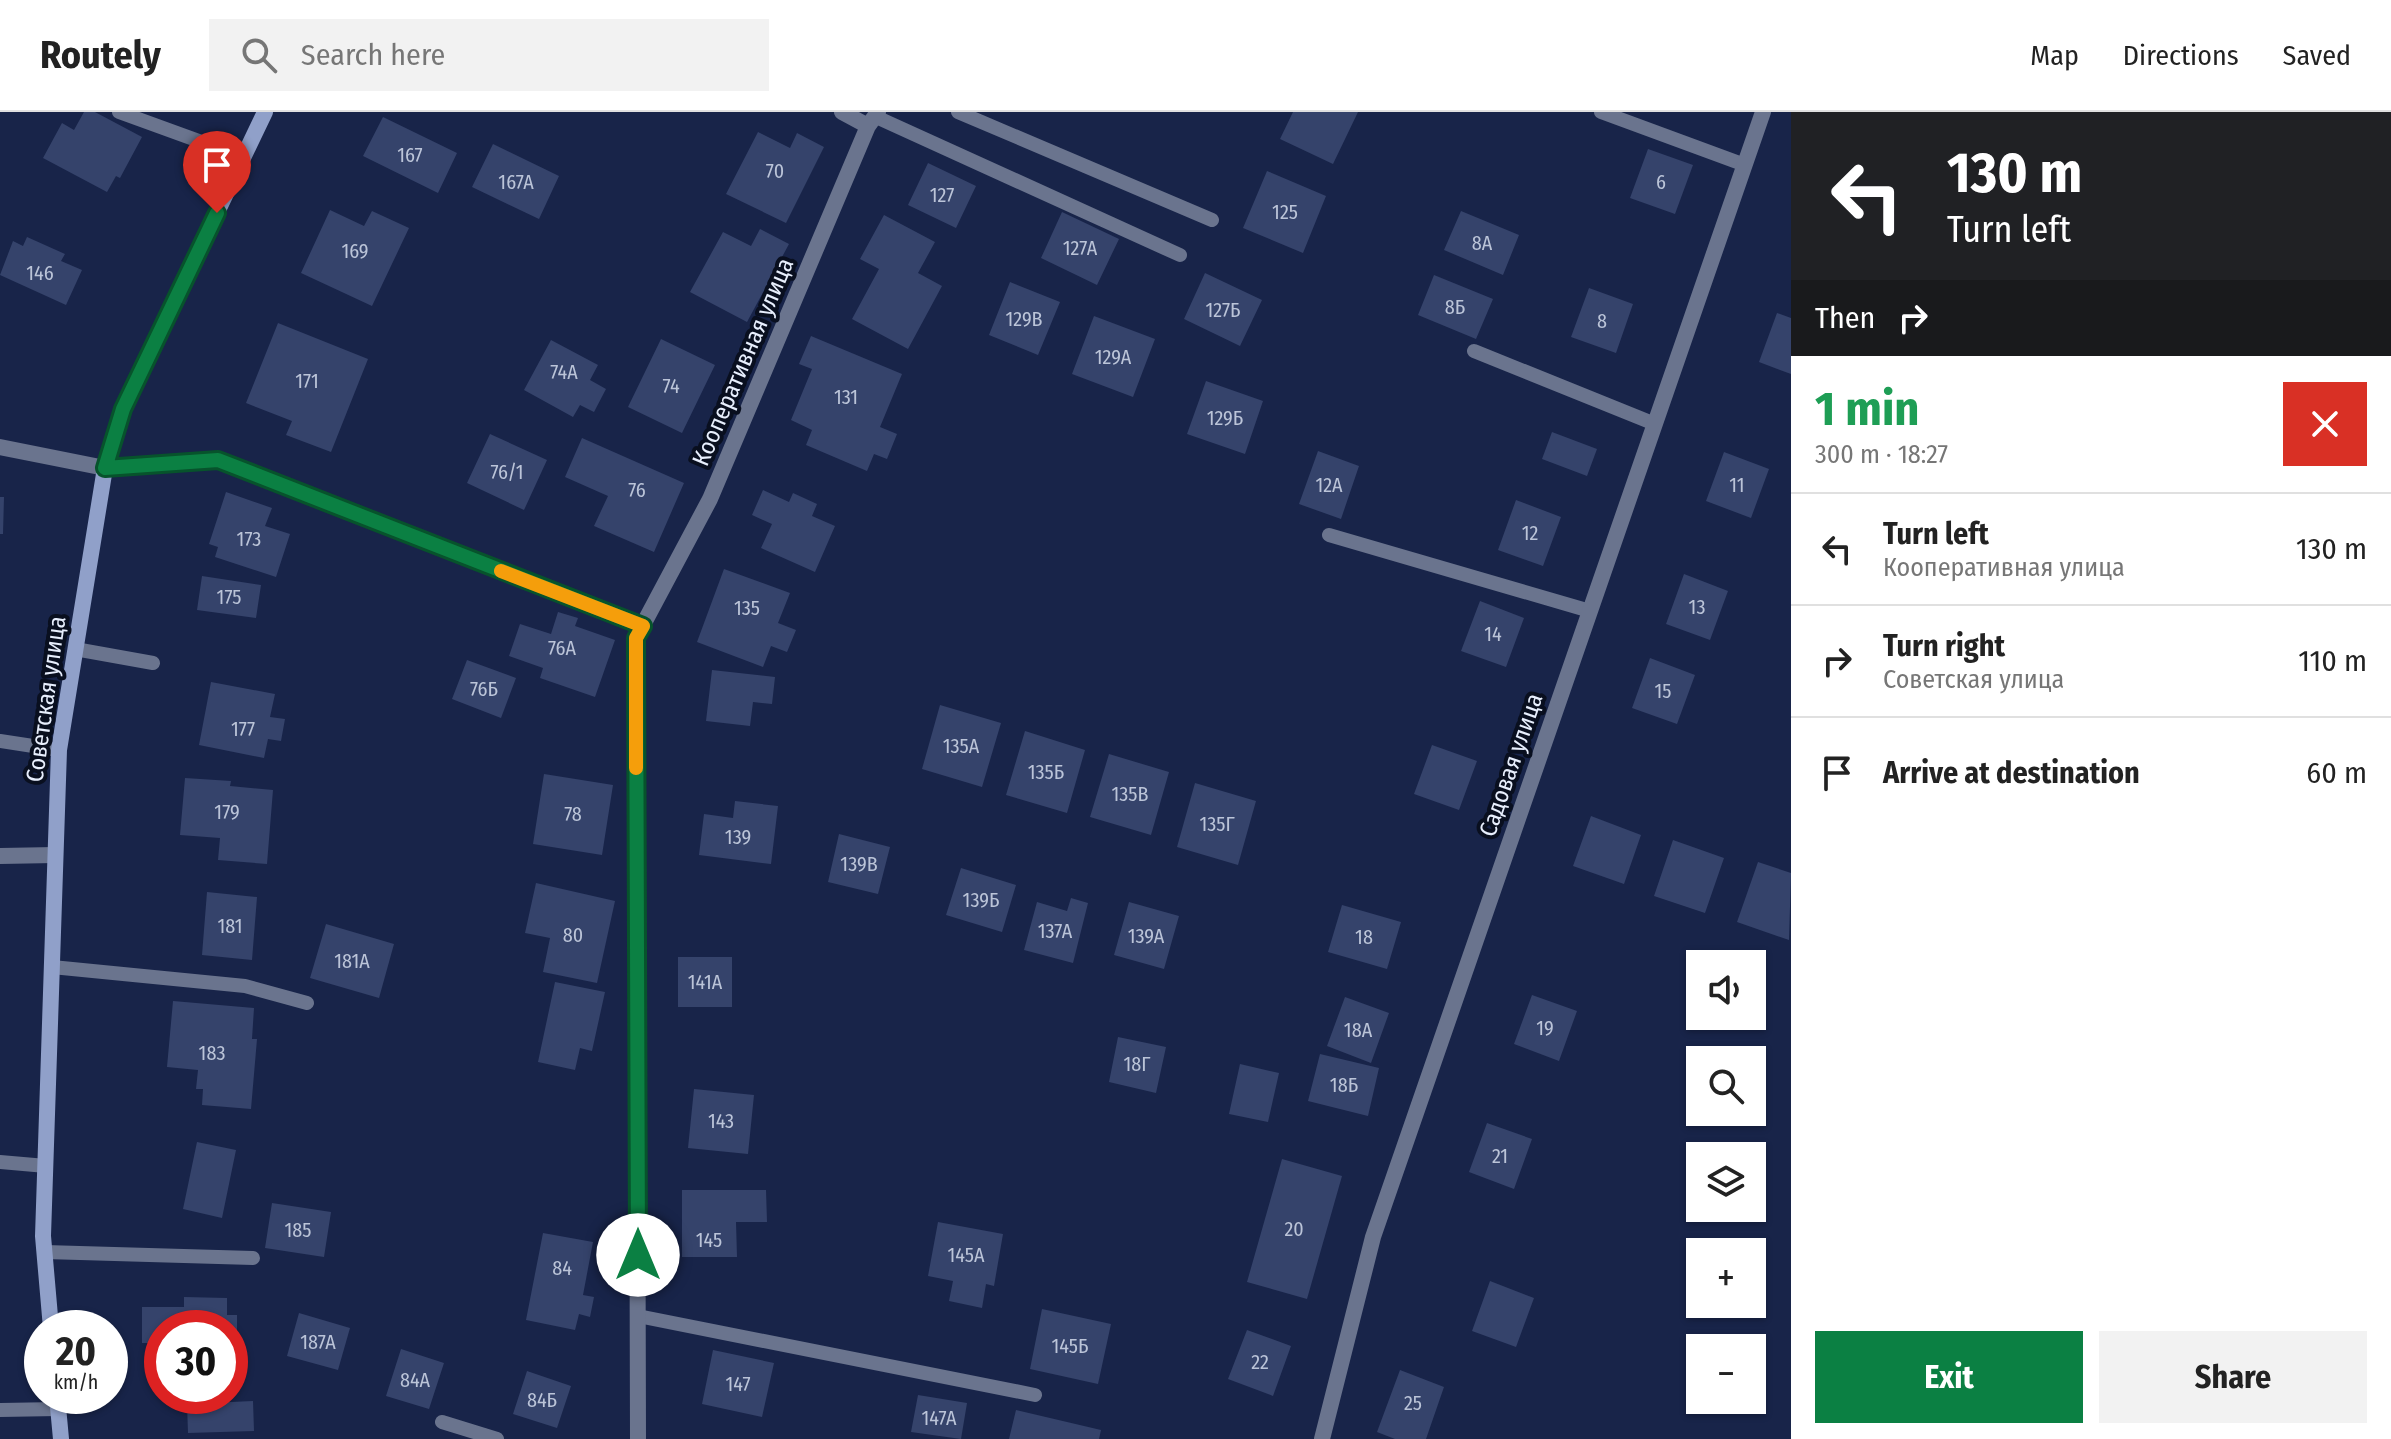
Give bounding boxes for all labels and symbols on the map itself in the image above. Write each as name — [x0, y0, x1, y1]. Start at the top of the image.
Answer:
pin — [183, 131, 251, 213]
house number: 167 — [397, 143, 423, 167]
house number: 70 — [766, 159, 784, 183]
house number: 167А — [498, 170, 534, 194]
house number: 6 — [1656, 170, 1666, 194]
house number: 127 — [930, 183, 954, 207]
house number: 125 — [1272, 200, 1298, 224]
house number: 8А — [1472, 231, 1493, 255]
house number: 127А — [1063, 236, 1098, 260]
house number: 169 — [341, 239, 369, 263]
street label: Кооперативная улица — [687, 254, 799, 470]
house number: 146 — [26, 261, 54, 285]
house number: 8Б — [1445, 295, 1465, 319]
house number: 127Б — [1205, 298, 1241, 322]
house number: 129В — [1005, 307, 1043, 331]
house number: 8 — [1597, 309, 1607, 333]
house number: 129А — [1095, 345, 1132, 369]
house number: 74А — [550, 360, 578, 384]
house number: 171 — [295, 369, 319, 393]
house number: 74 — [662, 374, 680, 398]
house number: 131 — [834, 385, 858, 409]
house number: 129Б — [1207, 406, 1243, 430]
house number: 76/1 — [490, 460, 524, 484]
house number: 12А — [1315, 473, 1343, 497]
house number: 11 — [1729, 473, 1745, 497]
house number: 76 — [628, 478, 646, 502]
house number: 12 — [1522, 521, 1538, 545]
house number: 173 — [237, 527, 261, 551]
house number: 175 — [217, 585, 241, 609]
house number: 13 — [1689, 595, 1705, 619]
house number: 135 — [734, 596, 760, 620]
street label: Советская улица — [20, 614, 72, 784]
house number: 14 — [1484, 622, 1502, 646]
house number: 76А — [548, 636, 577, 660]
house number: 76Б — [470, 677, 498, 701]
house number: 15 — [1655, 679, 1671, 703]
street label: Садовая улица — [1473, 690, 1549, 840]
house number: 177 — [231, 717, 255, 741]
house number: 135А — [943, 734, 980, 758]
house number: 135Б — [1028, 760, 1064, 784]
house number: 135В — [1112, 782, 1149, 806]
house number: 179 — [214, 800, 240, 824]
house number: 78 — [564, 802, 582, 826]
house number: 135Г — [1199, 812, 1235, 836]
house number: 139 — [725, 825, 751, 849]
house number: 139В — [840, 852, 878, 876]
house number: 139Б — [963, 888, 999, 912]
house number: 181 — [217, 914, 243, 938]
house number: 137А — [1038, 919, 1073, 943]
house number: 80 — [563, 923, 583, 947]
house number: 139А — [1128, 924, 1165, 948]
house number: 18 — [1355, 925, 1373, 949]
house number: 181А — [334, 949, 370, 973]
house number: 141А — [688, 970, 723, 994]
house number: 19 — [1536, 1016, 1554, 1040]
house number: 18А — [1344, 1018, 1373, 1042]
house number: 183 — [199, 1041, 225, 1065]
house number: 18Г — [1124, 1052, 1151, 1076]
house number: 18Б — [1330, 1073, 1358, 1097]
house number: 143 — [708, 1109, 734, 1133]
house number: 21 — [1492, 1144, 1508, 1168]
position arrow — [596, 1213, 680, 1297]
house number: 20 — [1284, 1217, 1304, 1241]
house number: 185 — [285, 1218, 311, 1242]
house number: 145 — [696, 1228, 722, 1252]
house number: 145А — [948, 1243, 985, 1267]
house number: 84 — [552, 1256, 572, 1280]
speed limit sign: 30 — [144, 1310, 248, 1414]
house number: 187А — [300, 1330, 336, 1354]
house number: 145Б — [1052, 1334, 1088, 1358]
house number: 22 — [1251, 1350, 1269, 1374]
house number: 84А — [400, 1368, 431, 1392]
house number: 147 — [725, 1372, 751, 1396]
house number: 84Б — [527, 1388, 557, 1412]
house number: 25 — [1404, 1391, 1422, 1415]
house number: 147А — [921, 1406, 957, 1430]

